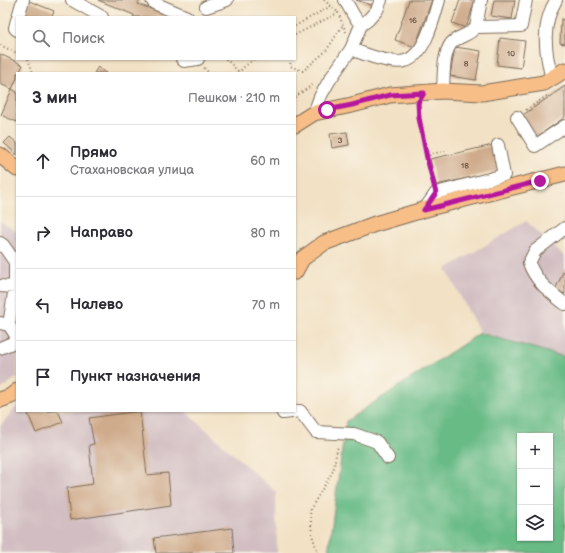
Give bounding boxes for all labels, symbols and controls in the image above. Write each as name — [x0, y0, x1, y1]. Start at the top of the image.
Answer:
search box — [16, 16, 296, 60]
house number: 16 — [409, 16, 417, 25]
icon: search — [30, 27, 52, 49]
text: Поиск — [62, 29, 105, 48]
house number: 10 — [507, 49, 515, 58]
house number: 8 — [464, 59, 469, 68]
text: 3 мин — [32, 88, 77, 108]
text: Пешком · 210 m — [188, 90, 280, 106]
route start — [318, 101, 336, 119]
house number: 3 — [338, 136, 343, 145]
text: Прямо — [70, 143, 117, 162]
icon: ahead — [32, 150, 54, 172]
text: 60 m — [250, 153, 280, 169]
house number: 18 — [461, 161, 469, 170]
text: Стахановская улица — [70, 162, 194, 178]
route end — [531, 172, 549, 190]
icon: right — [32, 222, 54, 244]
text: Направо — [70, 223, 133, 242]
text: 80 m — [251, 225, 280, 241]
icon: left — [32, 294, 54, 316]
text: Налево — [70, 295, 123, 314]
text: 70 m — [252, 297, 280, 313]
icon: arrive — [32, 366, 54, 388]
text: Пункт назначения — [70, 367, 201, 386]
map controls — [517, 433, 553, 541]
button: + — [517, 433, 553, 469]
button: − — [517, 469, 553, 505]
button: layers — [517, 505, 553, 541]

